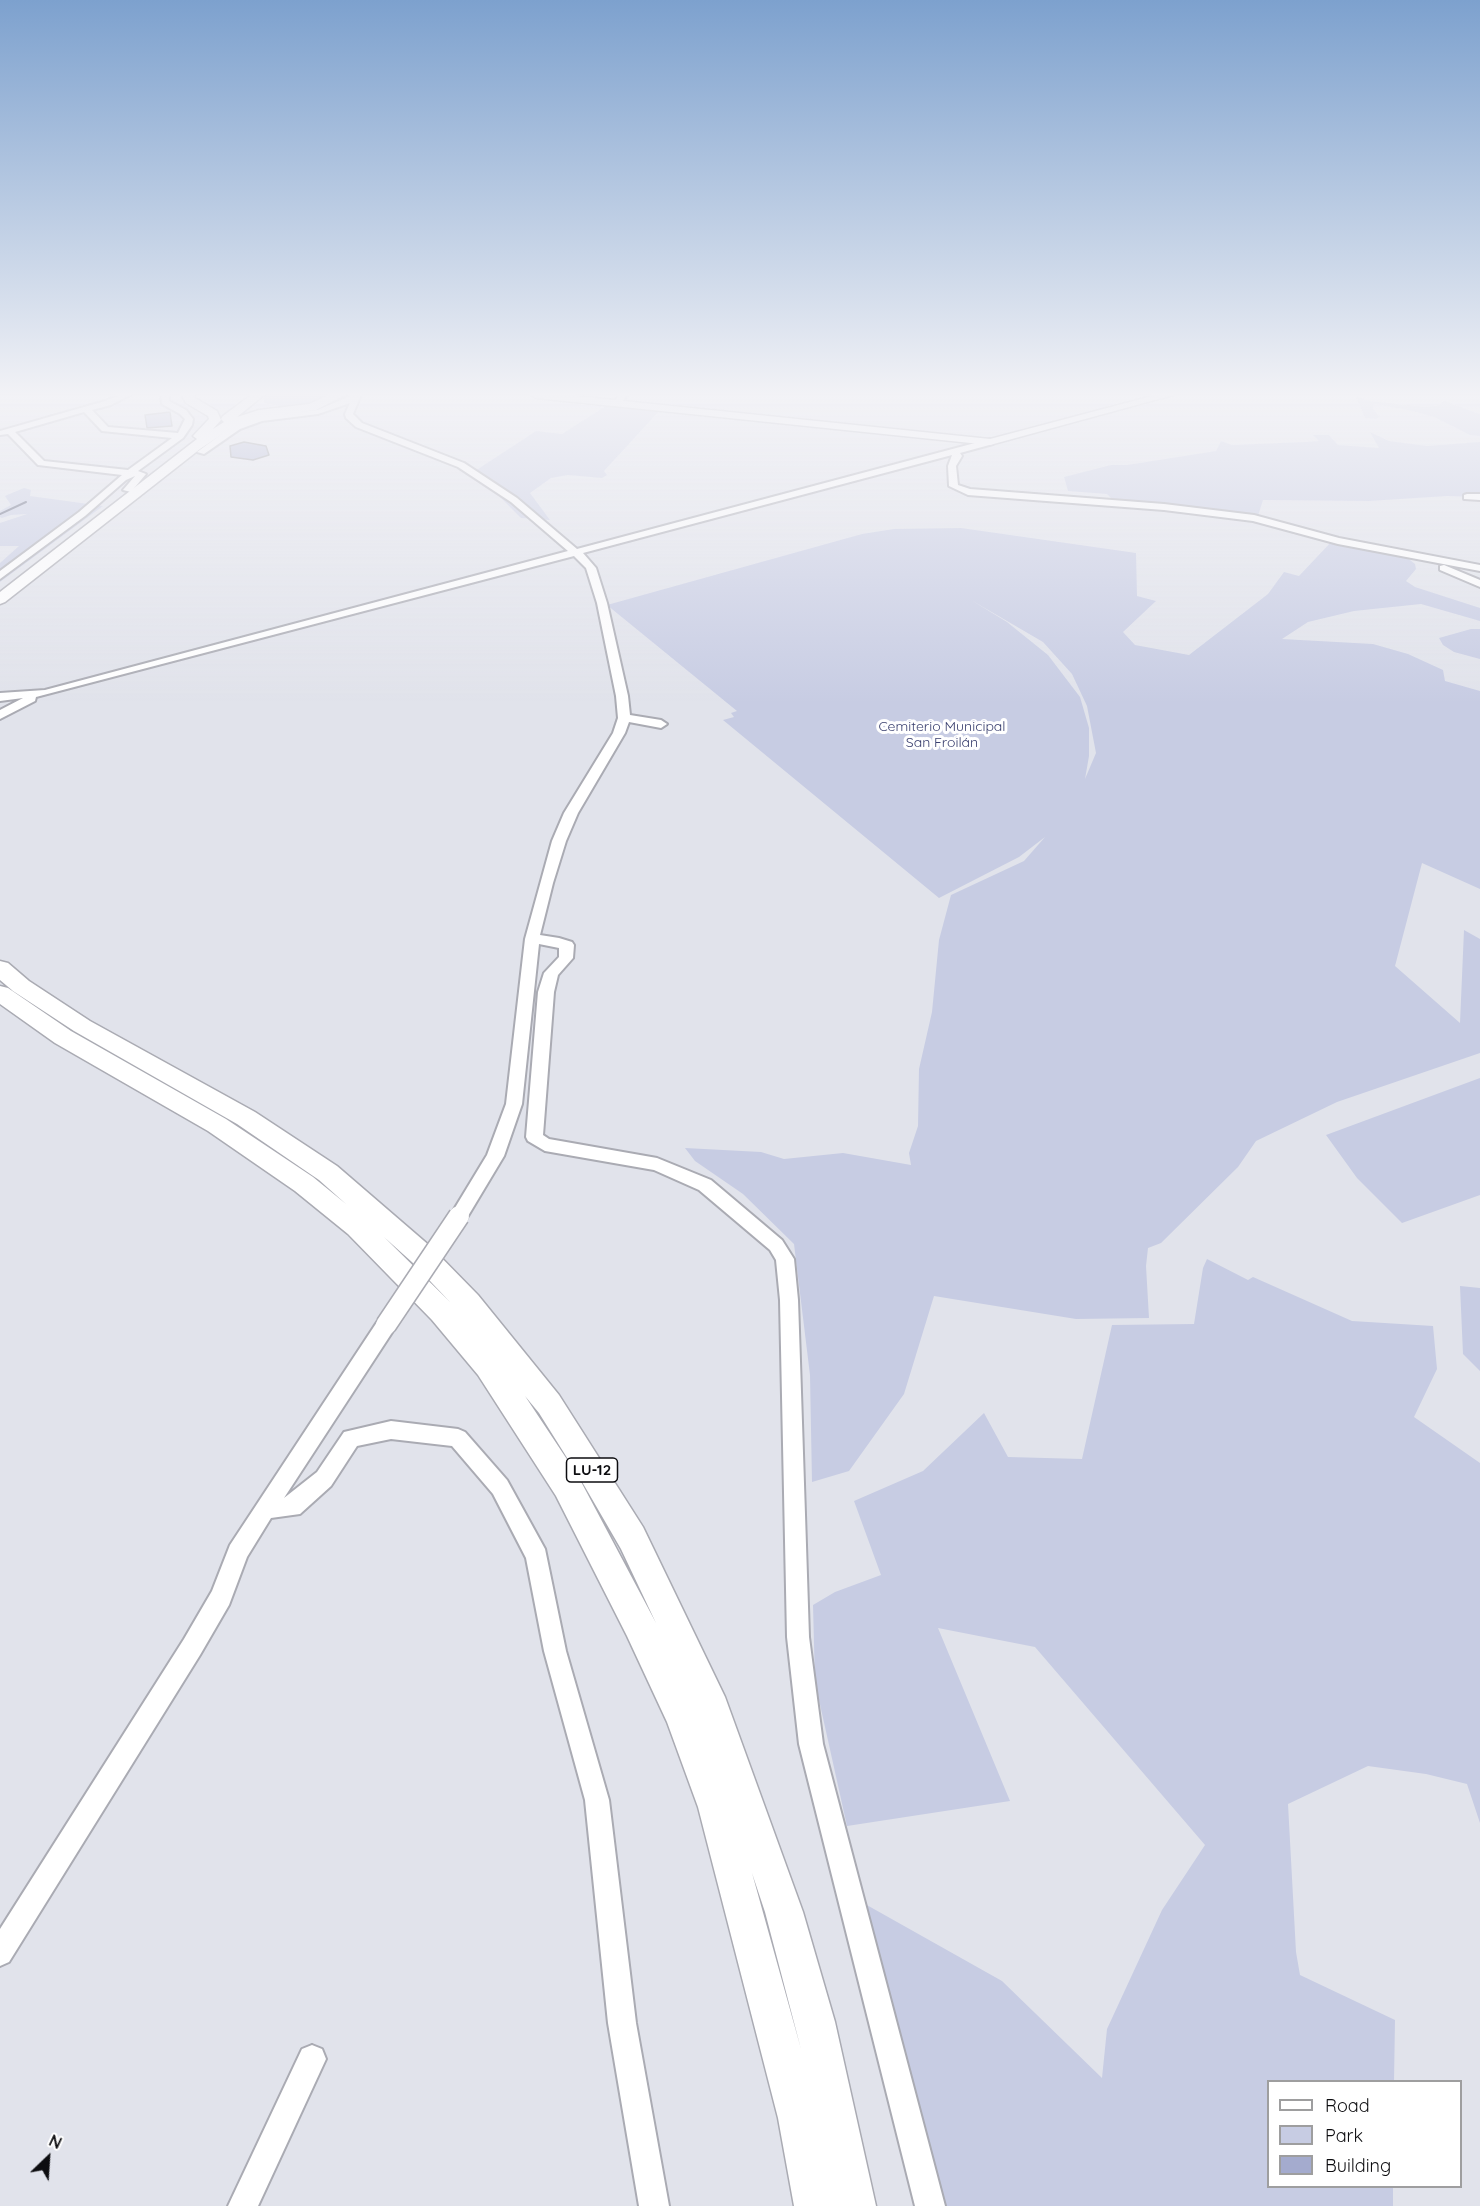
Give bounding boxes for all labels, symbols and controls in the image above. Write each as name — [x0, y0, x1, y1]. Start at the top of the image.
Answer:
park label: Cemiterio Municipal San Froilán — [878, 719, 1006, 752]
road number: LU-12 — [566, 1458, 618, 1482]
legend — [1267, 2080, 1462, 2188]
text: Road — [1325, 2094, 1370, 2117]
text: Park — [1325, 2124, 1363, 2147]
north arrow — [18, 2128, 78, 2188]
text: N — [46, 2130, 65, 2153]
text: Building — [1325, 2154, 1391, 2177]

